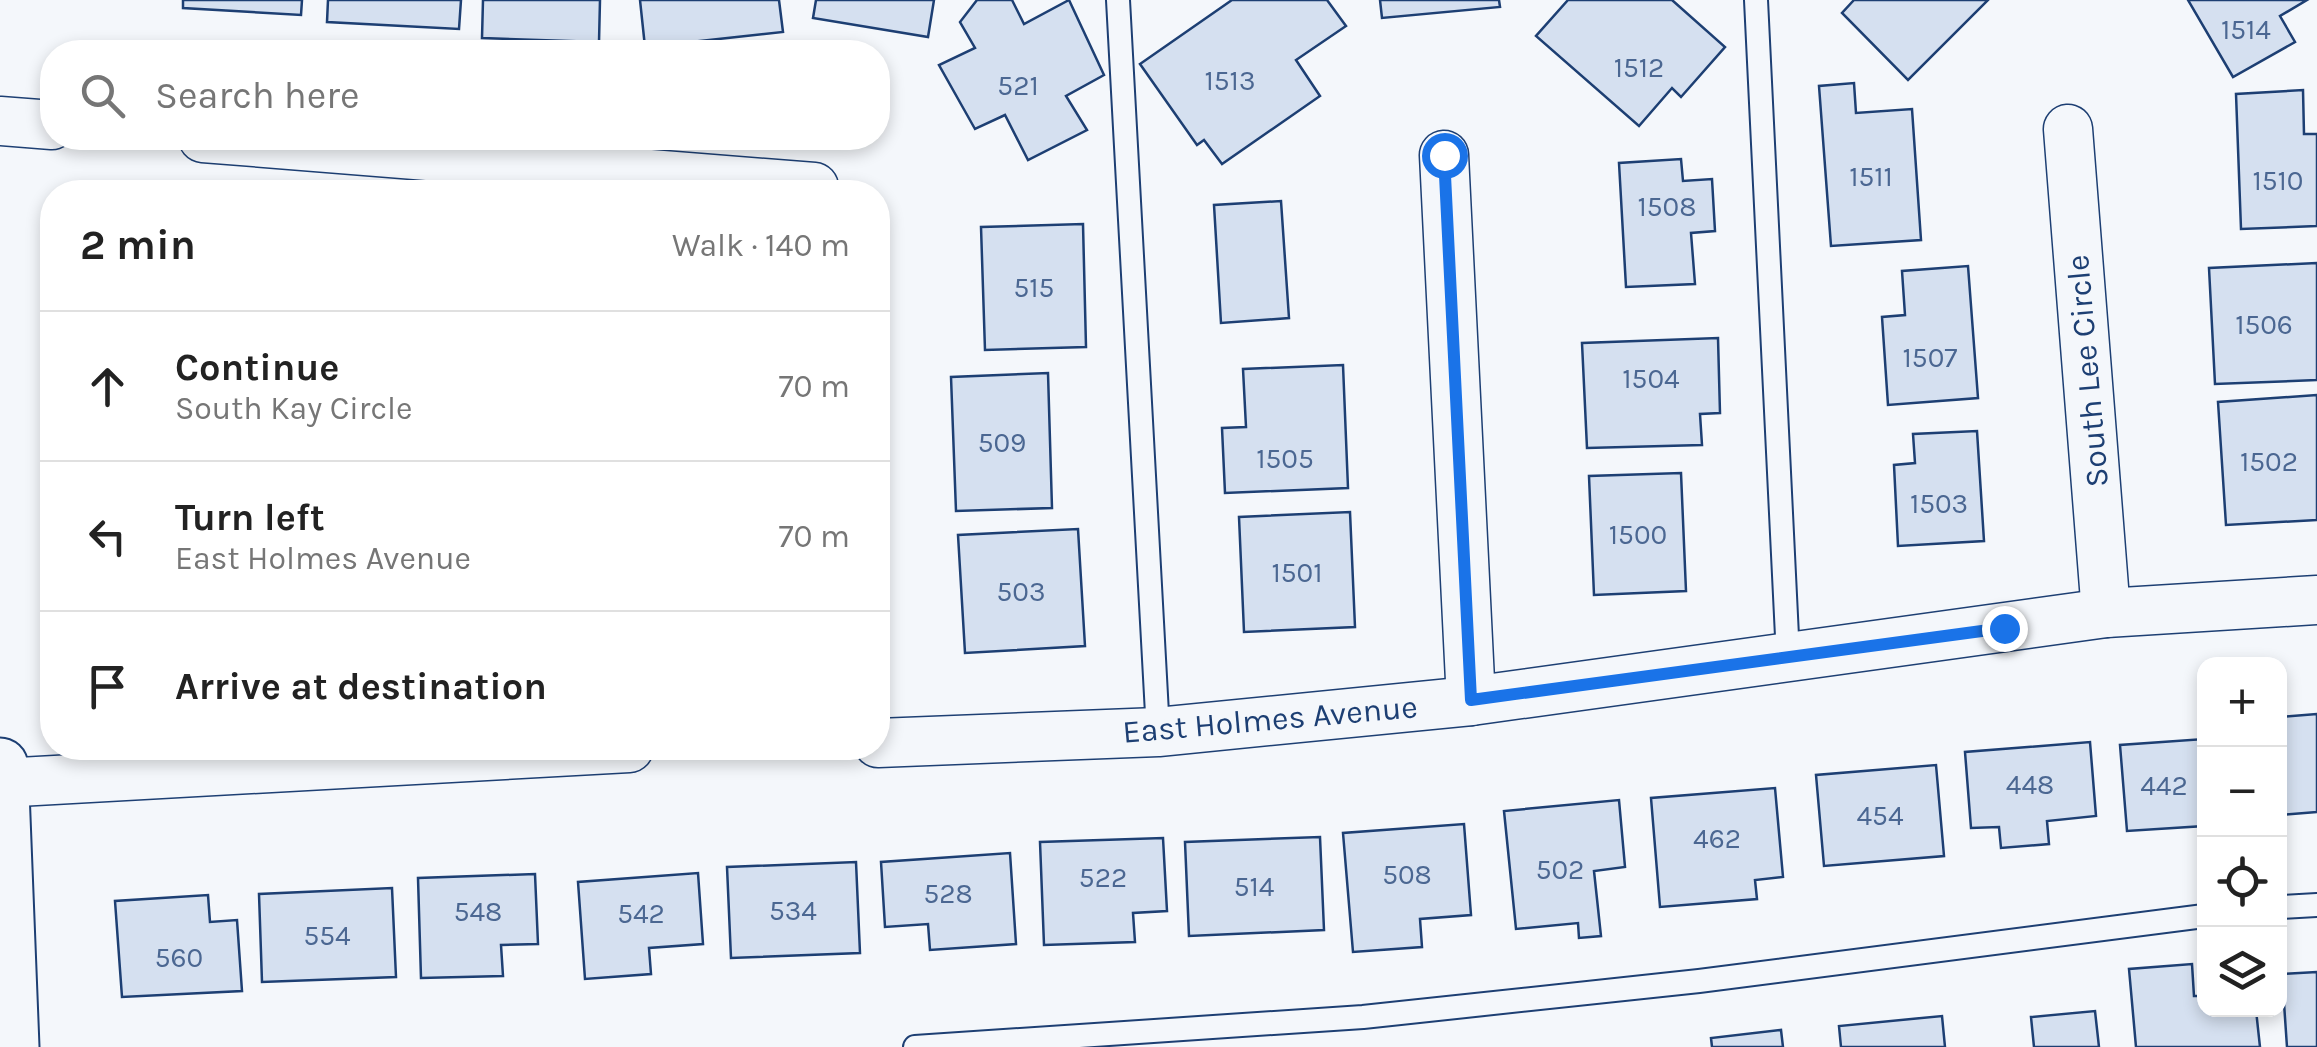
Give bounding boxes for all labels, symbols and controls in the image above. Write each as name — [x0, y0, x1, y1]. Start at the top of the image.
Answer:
house number: 1514 — [2221, 13, 2271, 46]
search box — [40, 40, 890, 150]
house number: 1512 — [1614, 51, 1664, 84]
house number: 1513 — [1205, 64, 1255, 97]
icon: search — [75, 68, 130, 123]
house number: 521 — [997, 69, 1039, 102]
text: Search here — [155, 73, 359, 118]
route start — [1422, 133, 1468, 179]
house number: 1511 — [1849, 160, 1893, 193]
house number: 1510 — [2253, 164, 2303, 197]
house number: 1508 — [1638, 190, 1696, 223]
text: 2 min — [80, 220, 196, 270]
text: Walk · 140 m — [672, 227, 850, 264]
street label: South Lee Circle — [2059, 253, 2116, 489]
house number: 515 — [1014, 271, 1054, 304]
house number: 1506 — [2235, 308, 2293, 341]
house number: 1507 — [1903, 341, 1957, 374]
text: Continue — [175, 345, 339, 390]
icon: ahead — [80, 359, 135, 414]
house number: 1504 — [1622, 362, 1680, 395]
text: 70 m — [778, 368, 850, 405]
text: South Kay Circle — [175, 390, 412, 427]
house number: 509 — [978, 426, 1026, 459]
house number: 1505 — [1256, 442, 1314, 475]
house number: 1502 — [2240, 445, 2298, 478]
house number: 1503 — [1910, 487, 1968, 520]
text: Turn left — [175, 495, 325, 540]
icon: left — [80, 509, 135, 564]
text: 70 m — [778, 518, 850, 555]
house number: 1500 — [1609, 518, 1667, 551]
text: East Holmes Avenue — [175, 540, 471, 577]
house number: 1501 — [1272, 556, 1322, 589]
house number: 503 — [997, 575, 1045, 608]
route end — [1982, 606, 2028, 652]
map controls — [2197, 657, 2287, 1017]
button: + — [2197, 657, 2287, 747]
icon: arrive — [80, 659, 135, 714]
text: Arrive at destination — [175, 664, 547, 709]
street label: East Holmes Avenue — [1121, 688, 1419, 751]
button: − — [2197, 747, 2287, 837]
house number: 448 — [2006, 768, 2054, 801]
house number: 442 — [2140, 769, 2188, 802]
house number: 454 — [1856, 799, 1904, 832]
house number: 462 — [1693, 822, 1741, 855]
button: locate — [2197, 837, 2287, 927]
house number: 502 — [1536, 853, 1584, 886]
house number: 508 — [1382, 858, 1432, 891]
house number: 522 — [1079, 861, 1127, 894]
house number: 514 — [1234, 870, 1275, 903]
house number: 528 — [923, 877, 973, 910]
house number: 534 — [769, 894, 817, 927]
house number: 548 — [454, 895, 502, 928]
house number: 542 — [617, 897, 665, 930]
house number: 554 — [303, 919, 351, 952]
button: layers — [2197, 927, 2287, 1017]
house number: 560 — [155, 941, 203, 974]

